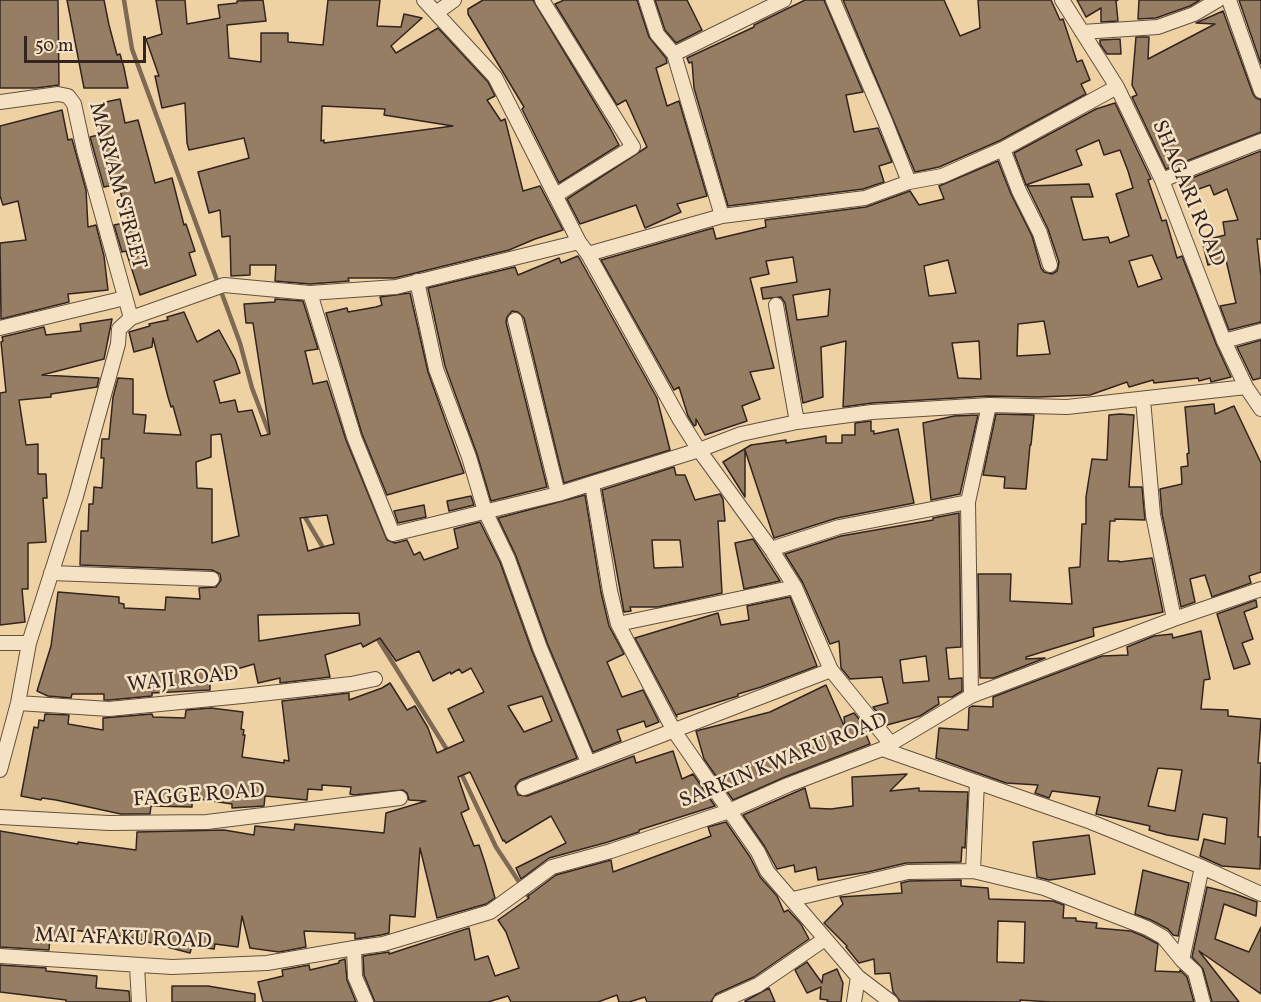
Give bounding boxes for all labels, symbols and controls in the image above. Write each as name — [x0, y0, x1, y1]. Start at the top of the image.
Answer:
scale bar — [27, 24, 148, 62]
text: 50 m — [35, 34, 74, 59]
street label: MARYAM STREET — [82, 100, 150, 272]
street label: SHAGARI ROAD — [1145, 117, 1229, 271]
street label: WAJI ROAD — [126, 663, 240, 699]
street label: SARKIN KWARU ROAD — [676, 709, 892, 815]
street label: FAGGE ROAD — [132, 780, 266, 814]
street label: MAI AFAKU ROAD — [34, 924, 212, 956]

